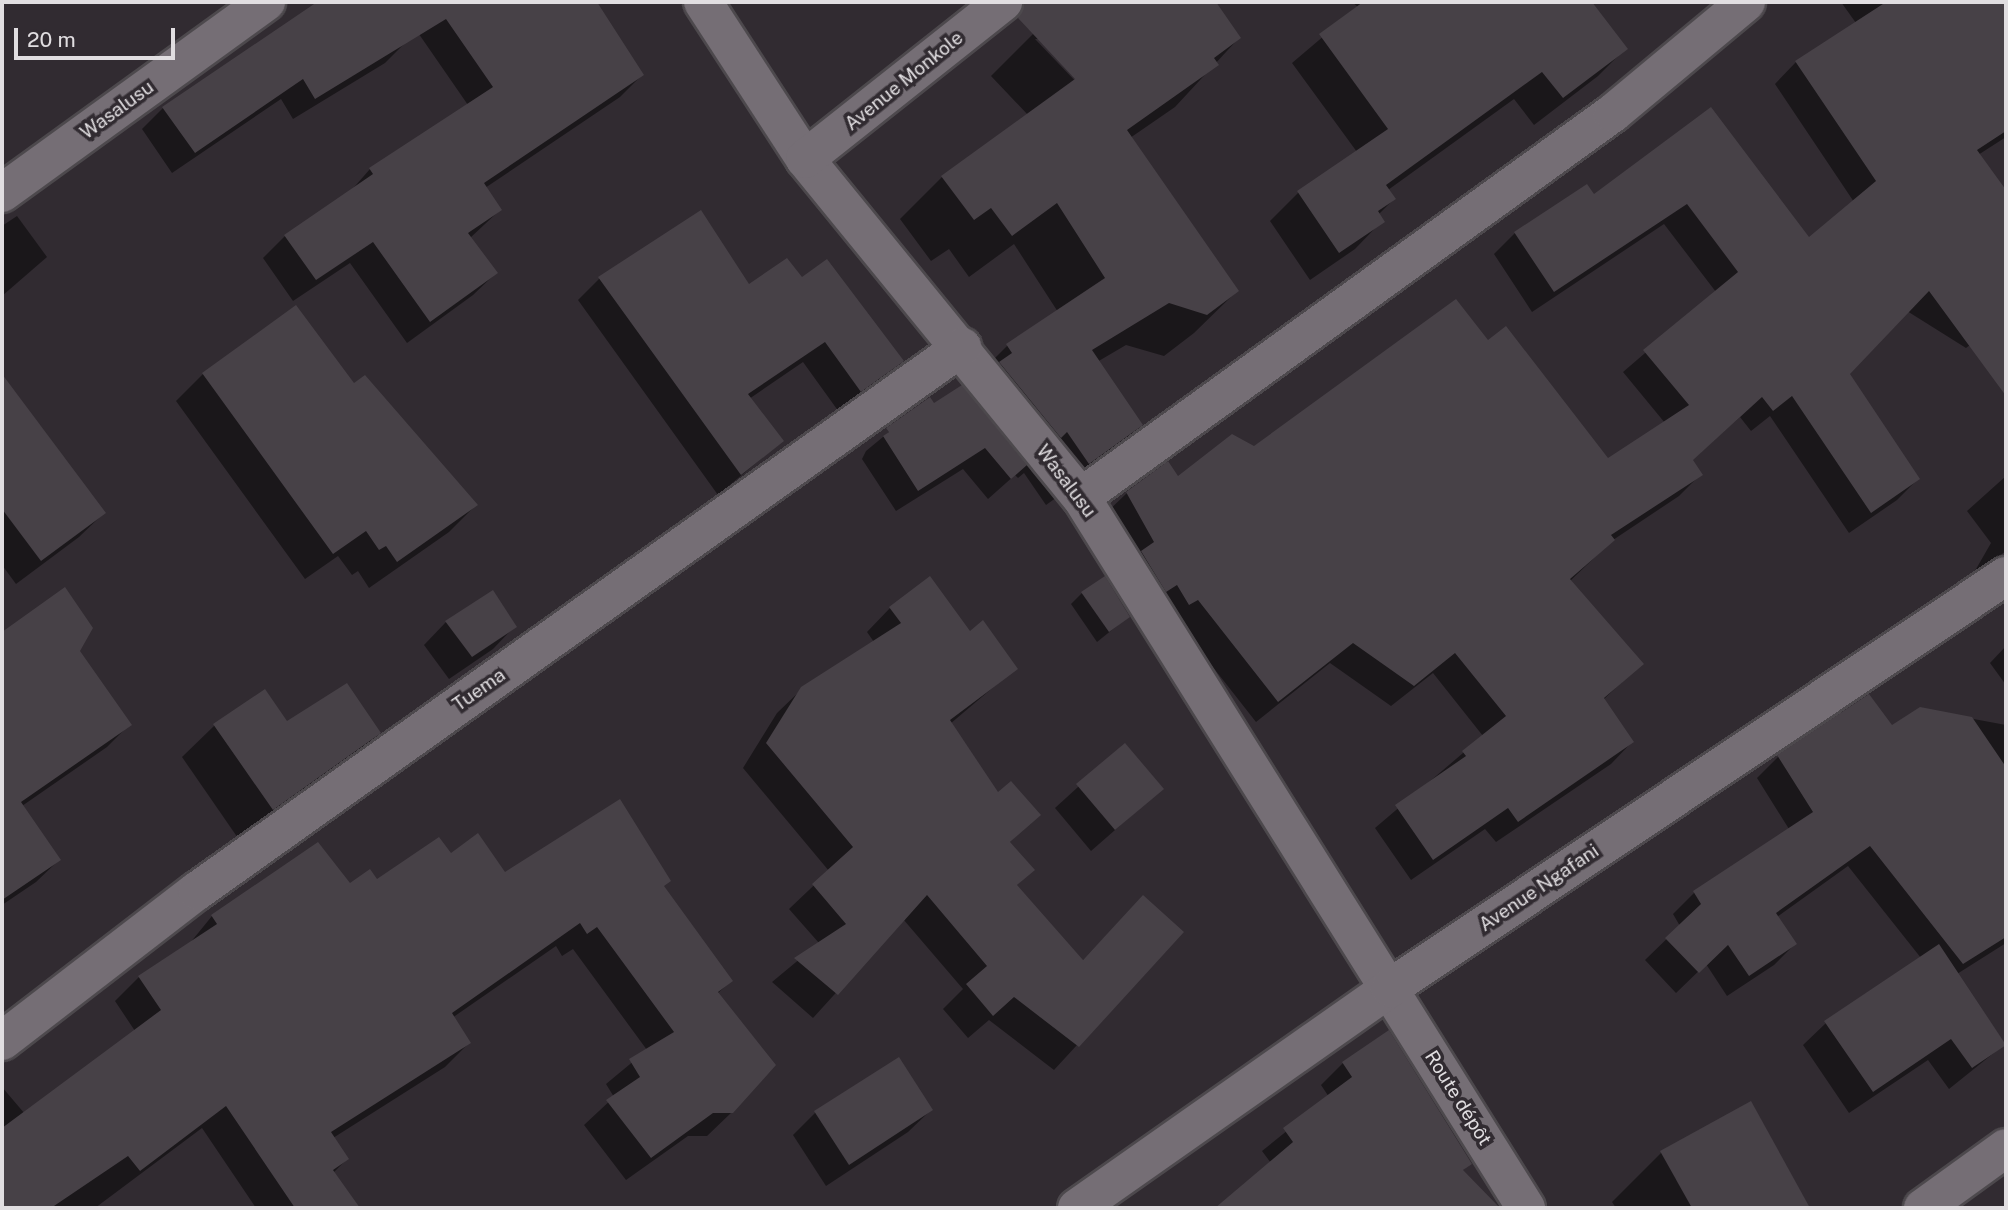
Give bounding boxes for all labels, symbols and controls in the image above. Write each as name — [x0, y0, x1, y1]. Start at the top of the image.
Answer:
scale bar — [18, 14, 178, 58]
street label: Avenue Monkole — [840, 26, 968, 136]
text: 20 m — [27, 27, 76, 52]
street label: Wasalusu — [76, 76, 158, 144]
street label: Wasalusu — [1031, 440, 1101, 522]
street label: Tuema — [448, 664, 510, 716]
street label: Avenue Ngafani — [1475, 840, 1603, 936]
street label: Route dépôt — [1420, 1046, 1496, 1150]

